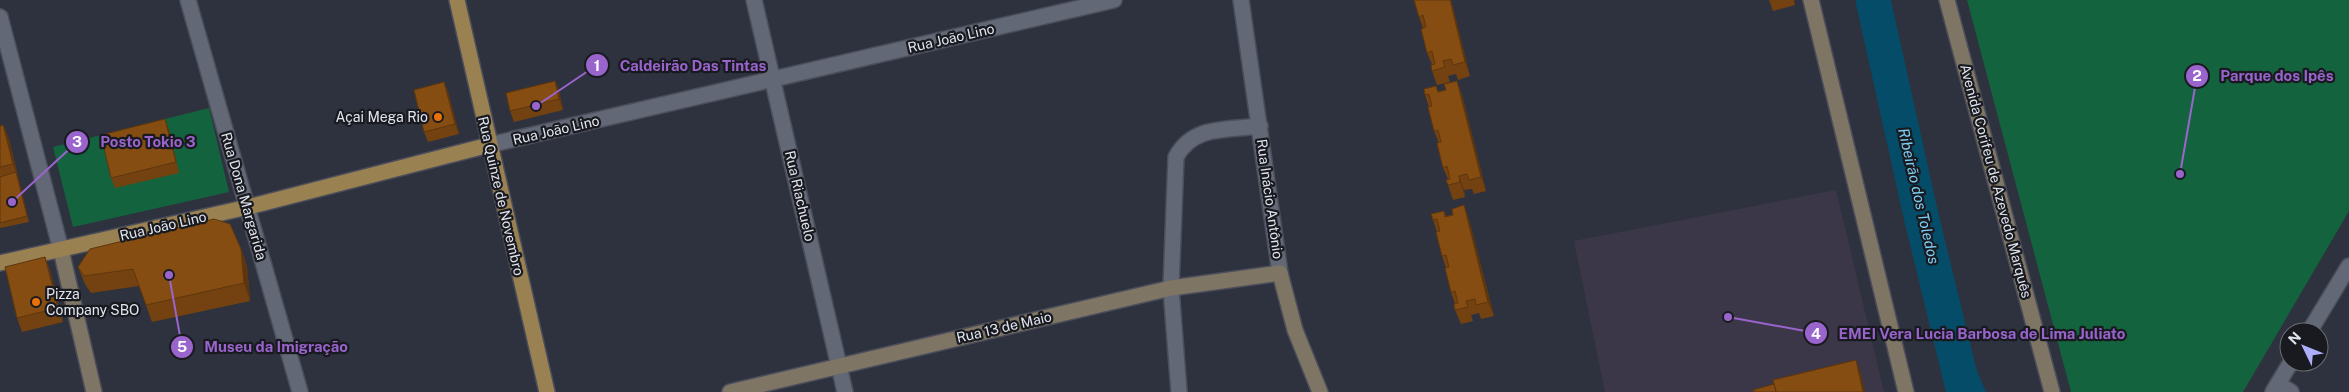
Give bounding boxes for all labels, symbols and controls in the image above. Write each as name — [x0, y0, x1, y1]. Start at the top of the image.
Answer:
street label: Rua João Lino — [906, 20, 996, 56]
callout: Caldeirão Das Tintas — [584, 50, 776, 80]
text: 1 — [594, 57, 600, 74]
text: Caldeirão Das Tintas — [620, 57, 766, 74]
callout: Parque dos Ipês — [2185, 61, 2343, 91]
street label: Avenida Corifeu de Azevedo Marquês — [1957, 62, 2035, 300]
text: 2 — [2192, 67, 2202, 84]
text: Parque dos Ipês — [2220, 67, 2334, 84]
place label: Açai Mega Rio — [336, 109, 428, 125]
marker: Açai Mega Rio — [432, 111, 444, 123]
street label: Rua João Lino — [511, 112, 601, 148]
street label: Rua Quinze de Novembro — [475, 115, 527, 277]
water label: Ribeirão dos Toledos — [1895, 126, 1943, 266]
callout: Posto Tokio 3 — [65, 127, 205, 157]
street label: Rua Dona Margarida — [218, 130, 270, 262]
text: 3 — [72, 133, 82, 150]
text: Posto Tokio 3 — [100, 133, 196, 150]
street label: Rua Inácio Antônio — [1254, 138, 1286, 260]
street label: Rua Riachuelo — [782, 149, 818, 243]
street label: Rua João Lino — [118, 208, 208, 244]
place label: Pizza Company SBO — [46, 286, 139, 318]
marker: Pizza Company SBO — [30, 296, 42, 308]
street label: Rua 13 de Maio — [955, 308, 1053, 346]
callout: EMEI Vera Lucia Barbosa de Lima Juliato — [1803, 318, 2135, 348]
north arrow — [2279, 322, 2329, 372]
text: 4 — [1811, 325, 1821, 342]
text: EMEI Vera Lucia Barbosa de Lima Juliato — [1839, 325, 2126, 342]
text: N — [2285, 329, 2304, 348]
callout: Museu da Imigração — [170, 332, 358, 362]
text: 5 — [177, 338, 187, 355]
text: Museu da Imigração — [204, 338, 348, 355]

